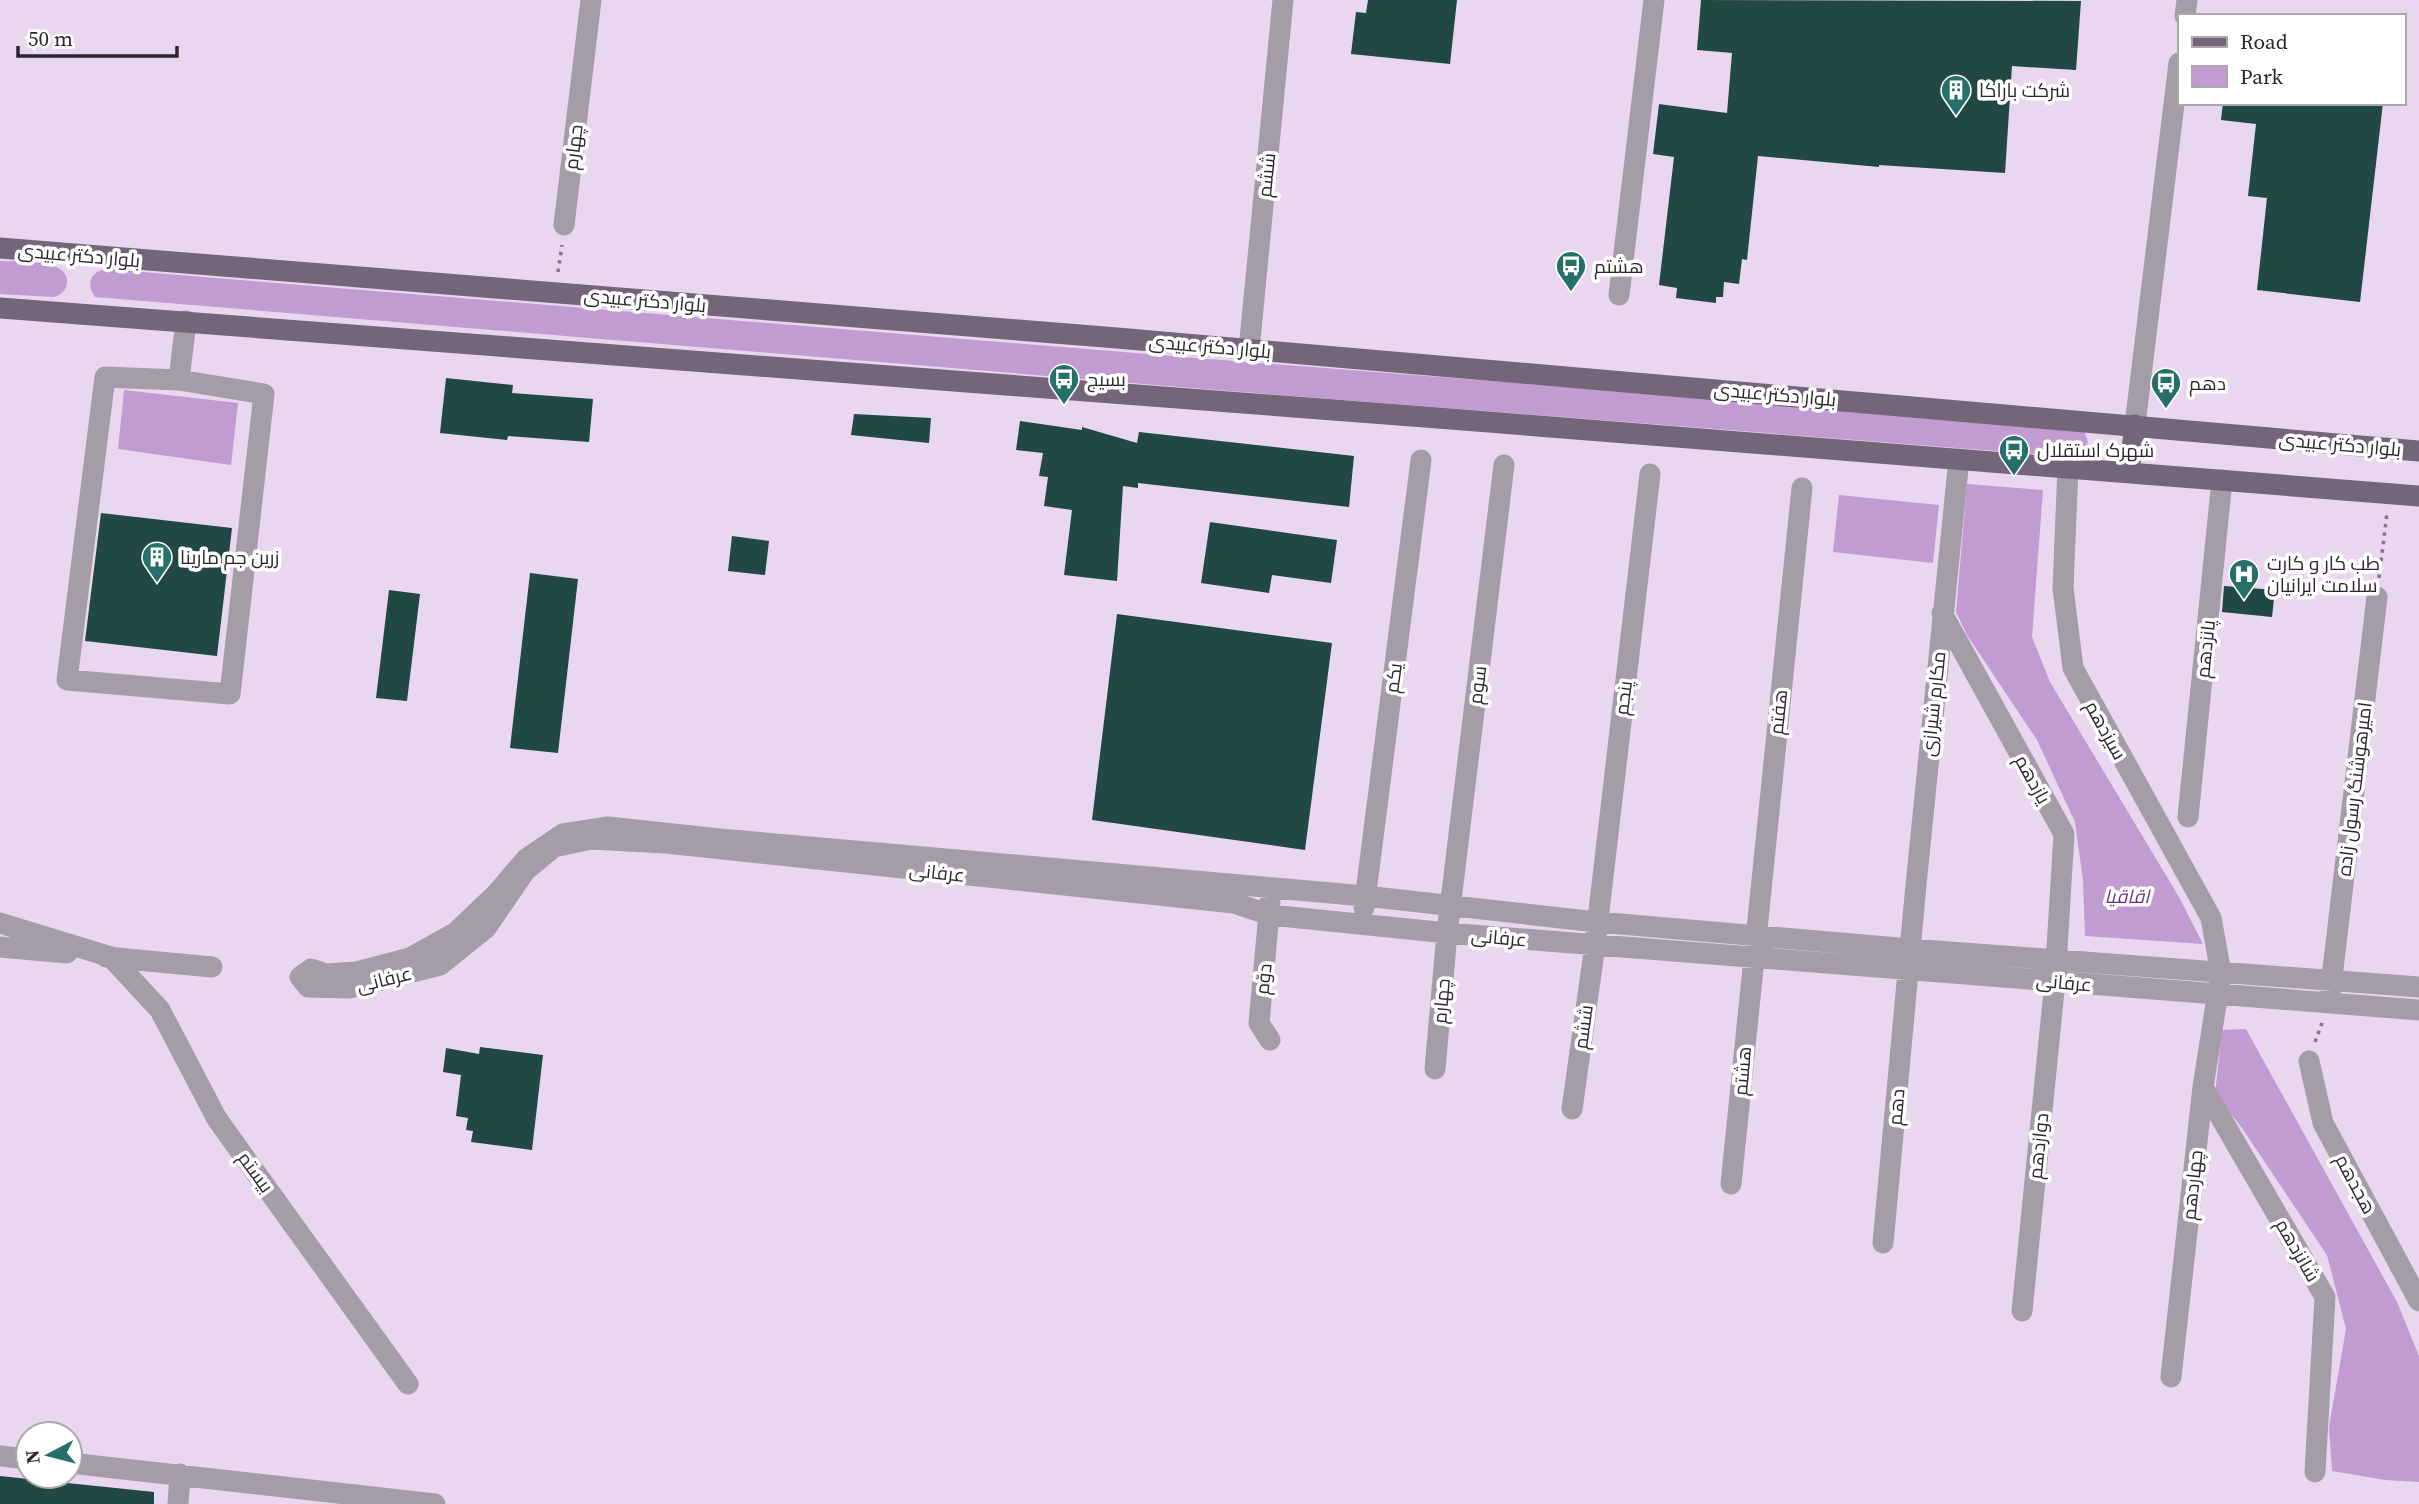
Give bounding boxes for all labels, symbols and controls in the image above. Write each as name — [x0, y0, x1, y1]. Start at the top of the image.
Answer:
scale bar — [18, 14, 177, 58]
legend — [2178, 14, 2405, 105]
text: 50 m — [28, 24, 73, 53]
text: Road — [2240, 27, 2288, 56]
text: Park — [2240, 62, 2284, 91]
building icon: شرکت باراکا — [1939, 73, 1973, 117]
place label: شرکت باراکا — [1979, 77, 2070, 103]
street label: چهارم — [557, 123, 590, 171]
street label: ششم — [1251, 151, 1282, 199]
street label: بلوار دکتر عبیدی — [17, 237, 141, 273]
bus stop icon: هشتم — [1554, 249, 1588, 293]
place label: هشتم — [1594, 253, 1644, 280]
street label: بلوار دکتر عبیدی — [583, 282, 707, 318]
street label: بلوار دکتر عبیدی — [1148, 328, 1272, 364]
bus stop icon: بسیج — [1047, 362, 1081, 406]
place label: بسیج — [1087, 366, 1126, 393]
bus stop icon: دهم — [2149, 366, 2183, 410]
place label: دهم — [2189, 370, 2226, 397]
street label: بلوار دکتر عبیدی — [1713, 376, 1837, 412]
street label: بلوار دکتر عبیدی — [2278, 426, 2402, 462]
bus stop icon: شهرک استقلال — [1997, 433, 2031, 477]
place label: شهرک استقلال — [2037, 437, 2154, 463]
building icon: زرین جم مارینا — [140, 540, 174, 584]
place label: زرین جم مارینا — [180, 544, 279, 571]
place label: طب کار و کارت سلامت ایرانیان — [2267, 550, 2380, 598]
hospital icon: طب کار و کارت سلامت ایرانیان — [2227, 557, 2261, 601]
street label: پانزدهم — [2189, 619, 2222, 679]
street label: مکارم شیرازی — [1915, 650, 1952, 758]
street label: یکم — [1378, 661, 1409, 695]
street label: سوم — [1462, 664, 1493, 706]
street label: پنجم — [1608, 679, 1639, 717]
street label: هفتم — [1763, 688, 1794, 736]
street label: سیزدهم — [2078, 696, 2133, 765]
street label: امیرهوشنگ رسول زاده — [2330, 701, 2378, 877]
street label: یازدهم — [2008, 750, 2057, 809]
street label: عرفانی — [908, 856, 966, 888]
park label: اقاقیا — [2105, 883, 2151, 909]
street label: عرفانی — [1470, 922, 1528, 952]
street label: عرفانی — [354, 960, 414, 998]
street label: دوّم — [1248, 962, 1279, 996]
street label: عرفانی — [2035, 967, 2093, 997]
street label: چهارم — [1426, 977, 1457, 1025]
street label: ششم — [1567, 1003, 1600, 1051]
street label: هشتم — [1727, 1045, 1758, 1097]
street label: دهم — [1881, 1088, 1912, 1127]
street label: دوازدهم — [2022, 1112, 2055, 1181]
street label: بیستم — [231, 1146, 280, 1198]
street label: چهاردهم — [2175, 1149, 2210, 1222]
street label: هجدهم — [2329, 1149, 2383, 1219]
street label: شانزدهم — [2269, 1214, 2326, 1287]
north arrow — [14, 1420, 84, 1490]
text: N — [18, 1448, 46, 1466]

